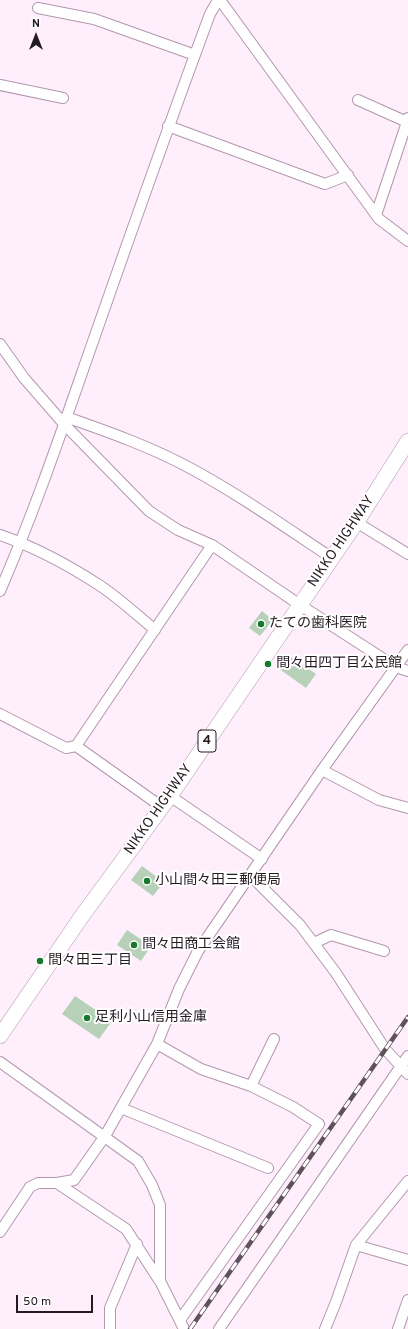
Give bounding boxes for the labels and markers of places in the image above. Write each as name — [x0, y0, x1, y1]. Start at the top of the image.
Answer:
place label: たての歯科医院 — [269, 616, 367, 632]
marker: たての歯科医院 — [256, 619, 266, 629]
place label: 間々田四丁目公民館 — [276, 656, 402, 672]
marker: 間々田四丁目公民館 — [263, 659, 273, 669]
place label: 小山間々田三郵便局 — [155, 873, 281, 889]
marker: 小山間々田三郵便局 — [142, 876, 152, 886]
place label: 間々田商工会館 — [142, 937, 240, 953]
marker: 間々田商工会館 — [129, 940, 139, 950]
place label: 間々田三丁目 — [48, 953, 132, 969]
marker: 間々田三丁目 — [35, 956, 45, 966]
place label: 足利小山信用金庫 — [95, 1010, 207, 1026]
marker: 足利小山信用金庫 — [82, 1013, 92, 1023]

